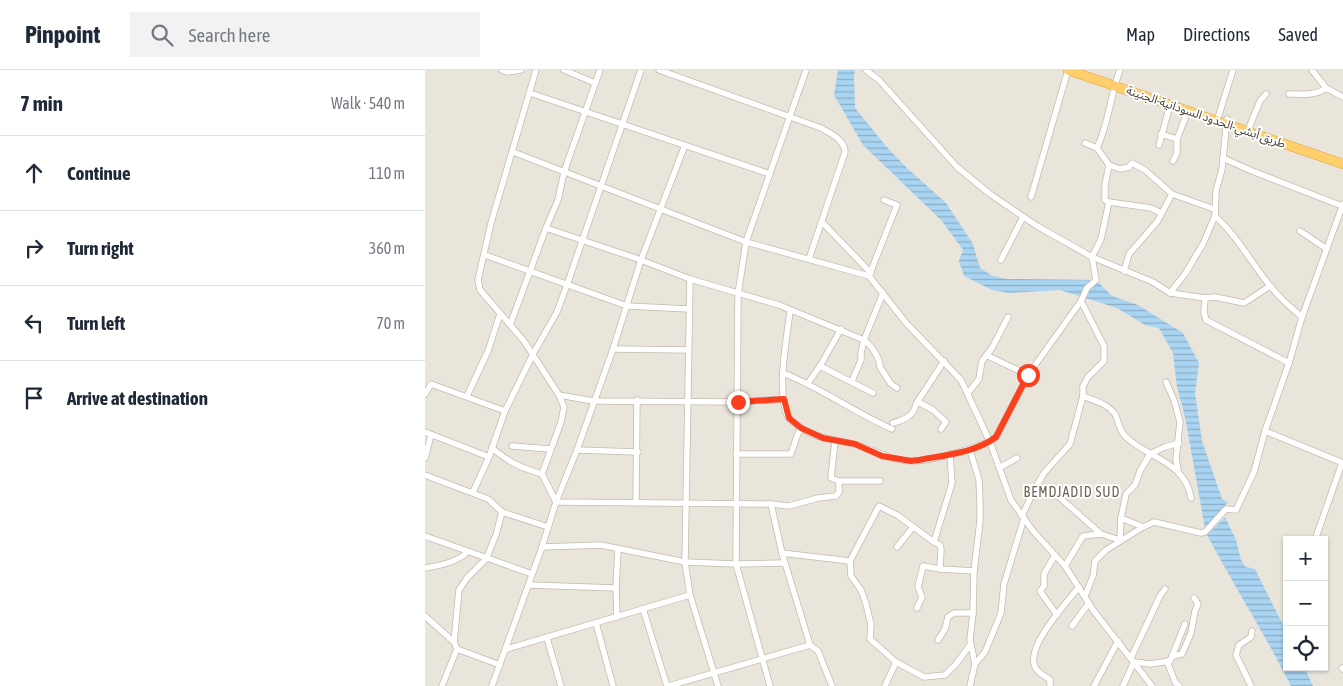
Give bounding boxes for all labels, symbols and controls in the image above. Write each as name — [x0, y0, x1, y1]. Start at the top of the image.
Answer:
search box — [130, 12, 480, 57]
text: Pinpoint — [25, 21, 100, 48]
icon: search — [148, 21, 176, 49]
text: Search here — [188, 24, 270, 46]
text: Map — [1126, 24, 1155, 45]
text: Directions — [1183, 24, 1250, 45]
text: Saved — [1278, 24, 1318, 45]
street label: طريق أبشي-الحدود السودانية-الجنينة — [1124, 83, 1288, 153]
text: 7 min — [20, 91, 63, 115]
text: Walk · 540 m — [331, 94, 405, 112]
icon: ahead — [20, 159, 48, 187]
text: Continue — [67, 162, 131, 184]
text: 110 m — [369, 164, 405, 182]
icon: right — [20, 234, 48, 262]
text: Turn right — [67, 237, 134, 259]
text: 360 m — [369, 239, 405, 257]
icon: left — [20, 309, 48, 337]
text: Turn left — [67, 312, 125, 334]
text: 70 m — [376, 314, 405, 332]
route start — [1017, 364, 1040, 387]
icon: arrive — [20, 384, 48, 412]
text: Arrive at destination — [67, 387, 208, 409]
route end — [727, 391, 750, 414]
district label: BEMDJADID SUD — [1024, 484, 1120, 500]
map controls — [1283, 536, 1328, 671]
button: + — [1283, 536, 1328, 581]
button: − — [1283, 581, 1328, 626]
button: locate — [1283, 626, 1328, 671]

